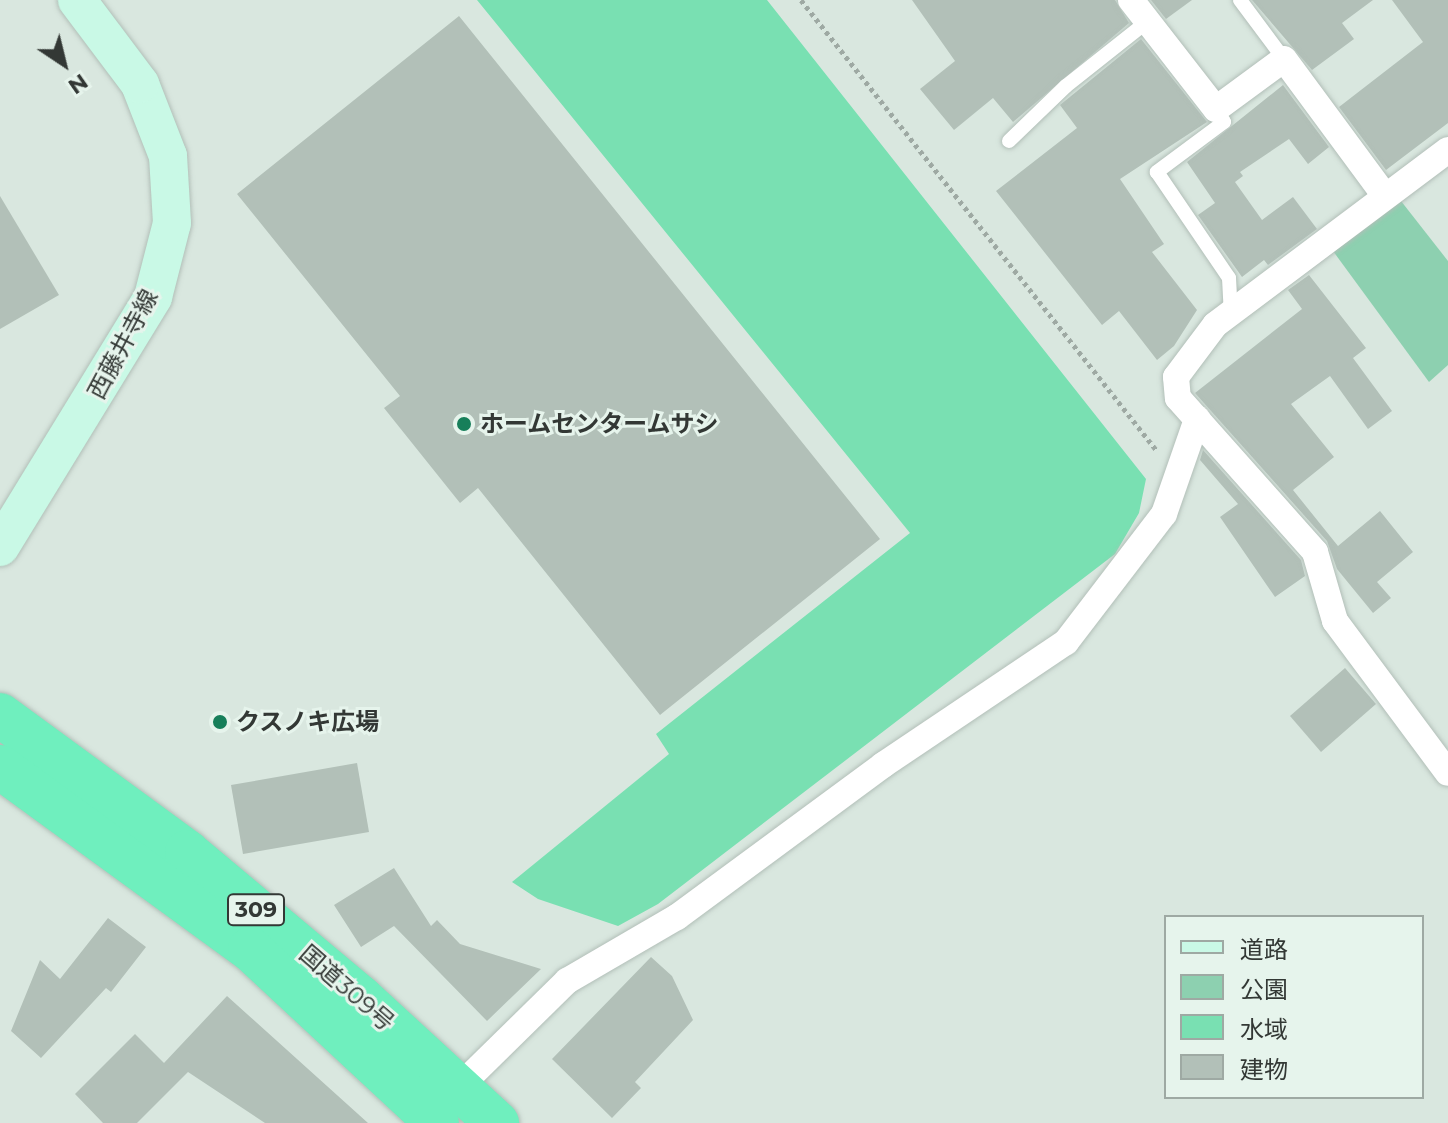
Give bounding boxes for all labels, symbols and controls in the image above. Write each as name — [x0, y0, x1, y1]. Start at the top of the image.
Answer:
north arrow — [24, 24, 104, 104]
text: N — [63, 68, 93, 100]
street label: 西藤井寺線 — [82, 284, 164, 404]
place label: ホームセンタームサシ — [480, 410, 720, 438]
marker: ホームセンタームサシ — [455, 415, 473, 433]
place label: クスノキ広場 — [236, 708, 380, 736]
marker: クスノキ広場 — [211, 713, 229, 731]
road number: 309 — [226, 892, 286, 928]
legend — [1164, 915, 1424, 1099]
text: 道路 — [1240, 935, 1288, 964]
street label: 国道309号 — [294, 939, 400, 1037]
text: 公園 — [1240, 975, 1288, 1004]
text: 水域 — [1240, 1015, 1288, 1044]
text: 建物 — [1240, 1055, 1288, 1084]

